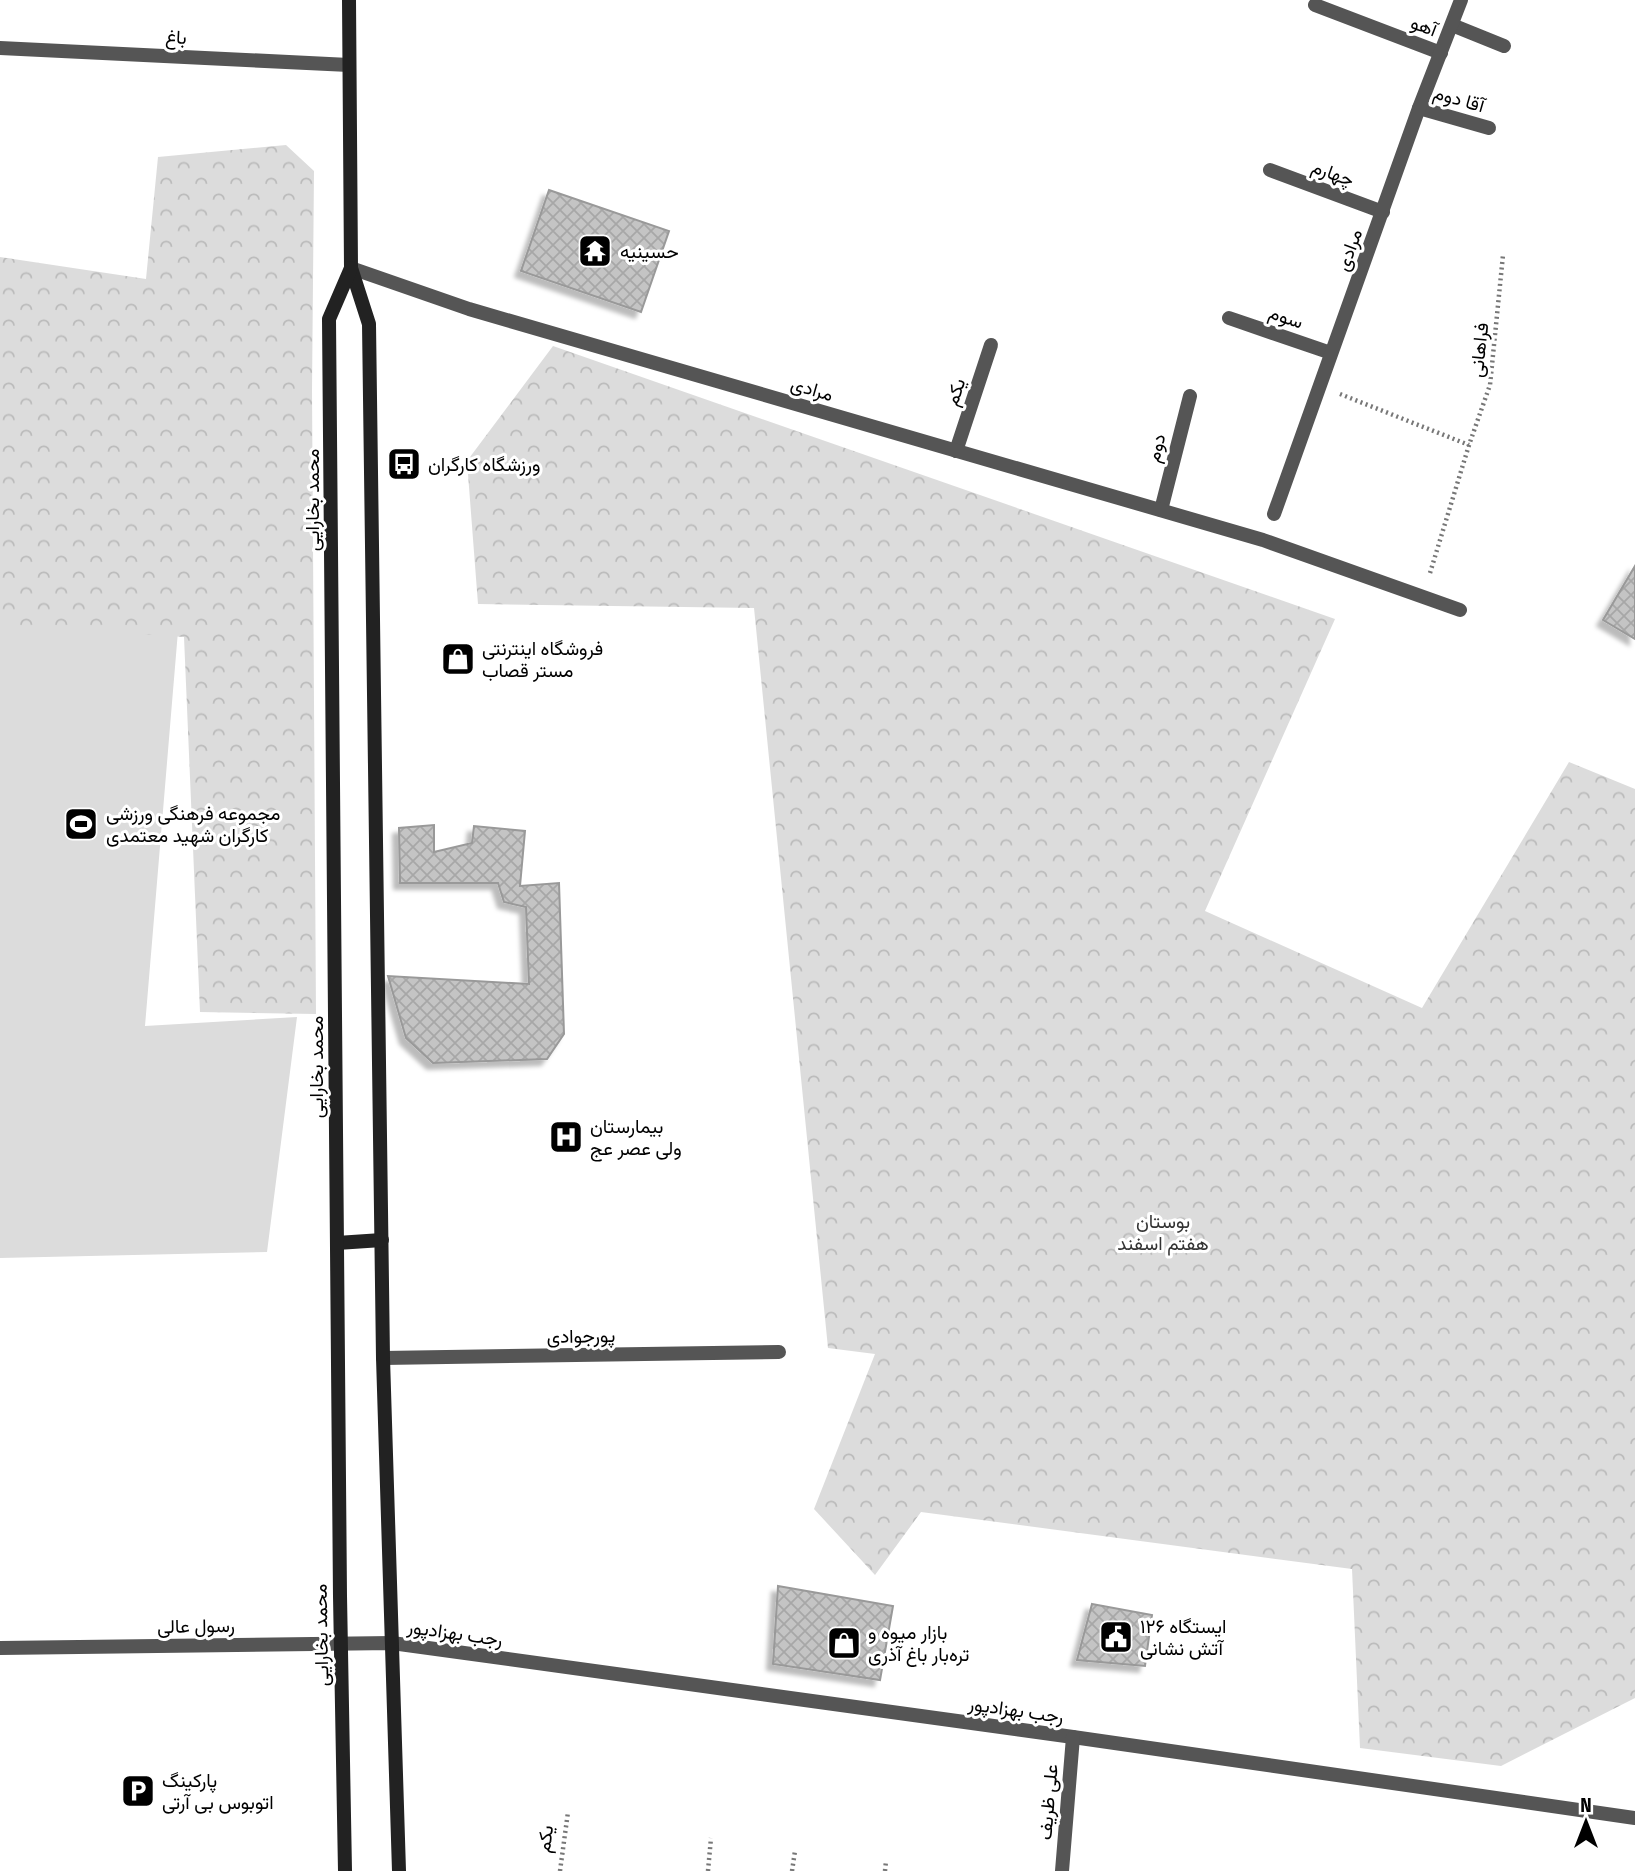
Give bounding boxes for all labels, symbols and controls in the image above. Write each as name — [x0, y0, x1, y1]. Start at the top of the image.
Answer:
street label: آهو — [1408, 11, 1442, 42]
street label: باغ — [165, 25, 187, 50]
street label: آقا دوم — [1431, 81, 1489, 119]
street label: چهارم — [1308, 155, 1357, 193]
street label: مرادی — [1331, 226, 1367, 274]
temple icon: حسینیه — [576, 232, 614, 270]
place label: حسینیه — [620, 240, 679, 263]
street label: سوم — [1266, 300, 1306, 334]
street label: فراهانی — [1465, 321, 1493, 379]
street label: مرادی — [788, 372, 836, 406]
street label: یکم — [940, 375, 971, 409]
street label: دوم — [1141, 431, 1172, 465]
bus stop icon: ورزشگاه کارگران — [385, 445, 423, 483]
street label: محمد بخارایی — [301, 449, 324, 551]
place label: ورزشگاه کارگران — [428, 453, 541, 476]
place label: فروشگاه اینترنتی مستر قصاب — [482, 637, 603, 682]
shop icon: فروشگاه اینترنتی مستر قصاب — [439, 640, 477, 678]
place label: مجموعه فرهنگی ورزشی کارگران شهید معتمدی — [106, 802, 280, 847]
sports icon: مجموعه فرهنگی ورزشی کارگران شهید معتمدی — [62, 805, 100, 843]
street label: محمد بخارایی — [305, 1016, 328, 1118]
place label: بیمارستان ولی عصر عج — [590, 1115, 682, 1162]
hospital icon: بیمارستان ولی عصر عج — [547, 1118, 585, 1156]
park label: بوستان هفتم اسفند — [1117, 1210, 1209, 1256]
street label: پورجوادی — [547, 1324, 616, 1350]
street label: محمد بخارایی — [309, 1584, 333, 1686]
street label: رسول عالی — [157, 1614, 235, 1638]
street label: رجب بهزادپور — [404, 1615, 504, 1653]
place label: ایستگاه ۱۲۶ آتش نشانی — [1140, 1615, 1226, 1660]
public building icon: ایستگاه ۱۲۶ آتش نشانی — [1097, 1618, 1135, 1656]
place label: بازار میوه و تره‌بار باغ آذری — [868, 1621, 970, 1667]
shop icon: بازار میوه و تره‌بار باغ آذری — [825, 1624, 863, 1662]
street label: رجب بهزادپور — [965, 1692, 1065, 1730]
street label: علی ظریف — [1033, 1763, 1063, 1841]
place label: پارکینگ اتوبوس بی آرتی — [162, 1769, 274, 1814]
parking icon: پارکینگ اتوبوس بی آرتی — [119, 1772, 157, 1810]
north arrow — [1551, 1787, 1621, 1857]
text: N — [1580, 1794, 1592, 1817]
street label: یکم — [532, 1824, 559, 1854]

